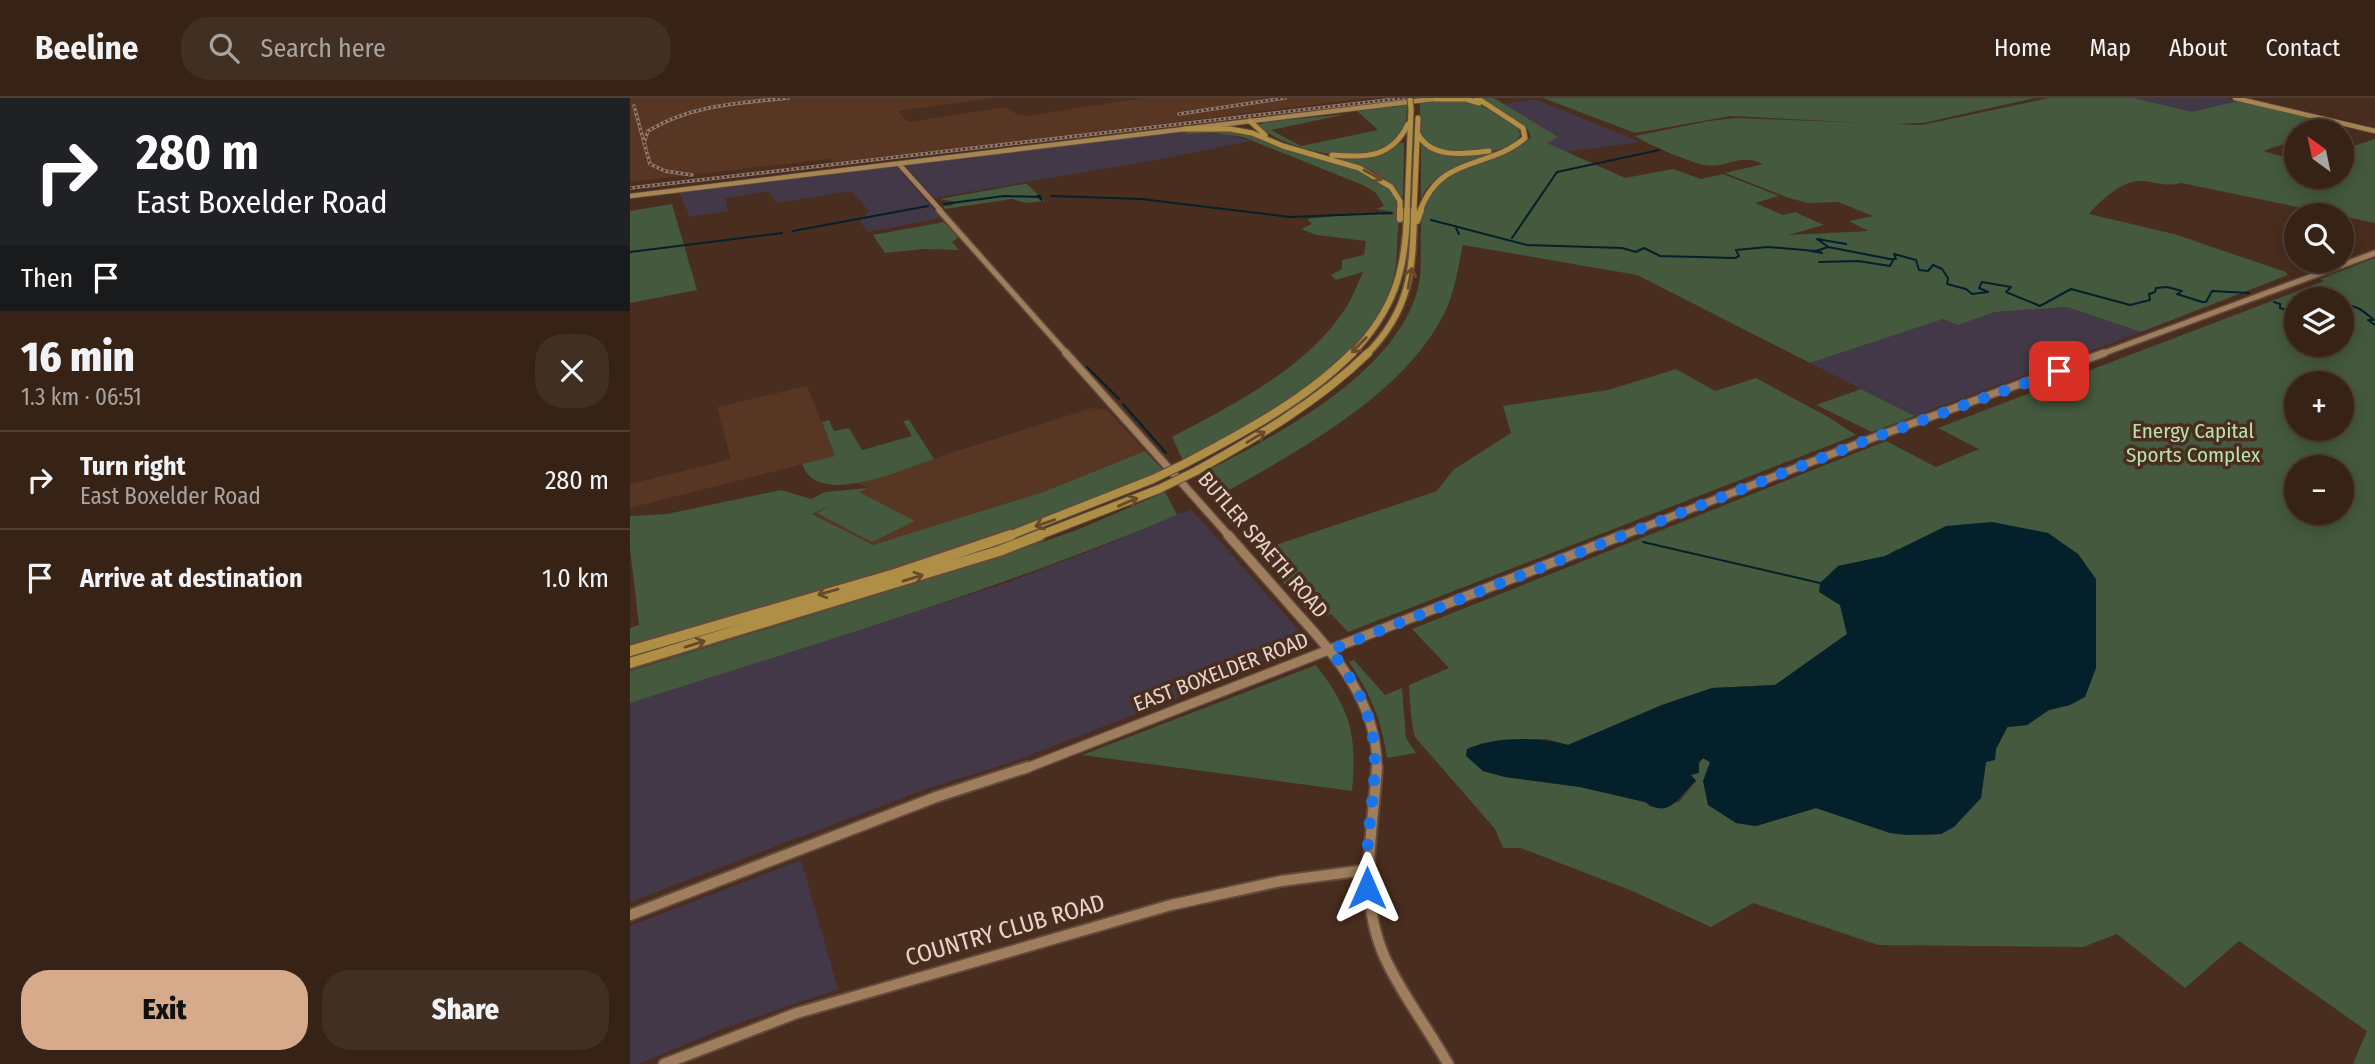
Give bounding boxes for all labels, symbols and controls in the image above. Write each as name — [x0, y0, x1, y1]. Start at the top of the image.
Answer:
search box — [181, 17, 671, 80]
text: Beeline — [35, 28, 139, 68]
icon: search — [205, 29, 243, 67]
text: Search here — [261, 33, 386, 64]
text: Home — [1994, 34, 2051, 62]
text: Map — [2089, 34, 2131, 62]
text: About — [2169, 34, 2227, 62]
text: Contact — [2265, 34, 2340, 62]
north arrow — [2284, 119, 2354, 189]
map controls — [2284, 119, 2354, 525]
text: 280 m — [136, 123, 259, 182]
icon: right — [21, 126, 112, 217]
one-way arrow — [1362, 169, 1383, 182]
text: East Boxelder Road — [136, 183, 388, 221]
button: search — [2284, 203, 2354, 273]
icon: arrive — [87, 259, 125, 297]
text: Then — [21, 263, 73, 294]
one-way arrow — [1403, 267, 1417, 290]
button: layers — [2284, 287, 2354, 357]
text: 16 min — [21, 332, 135, 382]
button: close — [535, 334, 609, 408]
one-way arrow — [1351, 336, 1368, 353]
pin — [2029, 341, 2089, 401]
icon: arrive — [2040, 352, 2078, 390]
button: + — [2284, 371, 2354, 441]
text: 1.3 km · 06:51 — [21, 383, 142, 411]
park label: Energy Capital Sports Complex — [2126, 418, 2261, 468]
one-way arrow — [1245, 430, 1265, 444]
text: Turn right — [80, 451, 186, 482]
button: − — [2284, 455, 2354, 525]
icon: right — [21, 461, 59, 499]
text: 280 m — [545, 465, 609, 496]
street label: BUTLER SPAETH ROAD — [1193, 467, 1333, 623]
text: East Boxelder Road — [80, 482, 261, 510]
one-way arrow — [1116, 495, 1138, 508]
one-way arrow — [1035, 518, 1057, 530]
icon: arrive — [21, 559, 59, 597]
text: Arrive at destination — [80, 563, 303, 594]
text: 1.0 km — [542, 563, 609, 594]
one-way arrow — [902, 570, 924, 583]
one-way arrow — [817, 586, 839, 599]
street label: EAST BOXELDER ROAD — [1130, 627, 1312, 717]
one-way arrow — [684, 636, 706, 649]
position arrow — [1330, 851, 1404, 925]
street label: COUNTRY CLUB ROAD — [902, 888, 1108, 972]
button: Exit — [21, 970, 308, 1050]
button: Share — [322, 970, 609, 1050]

